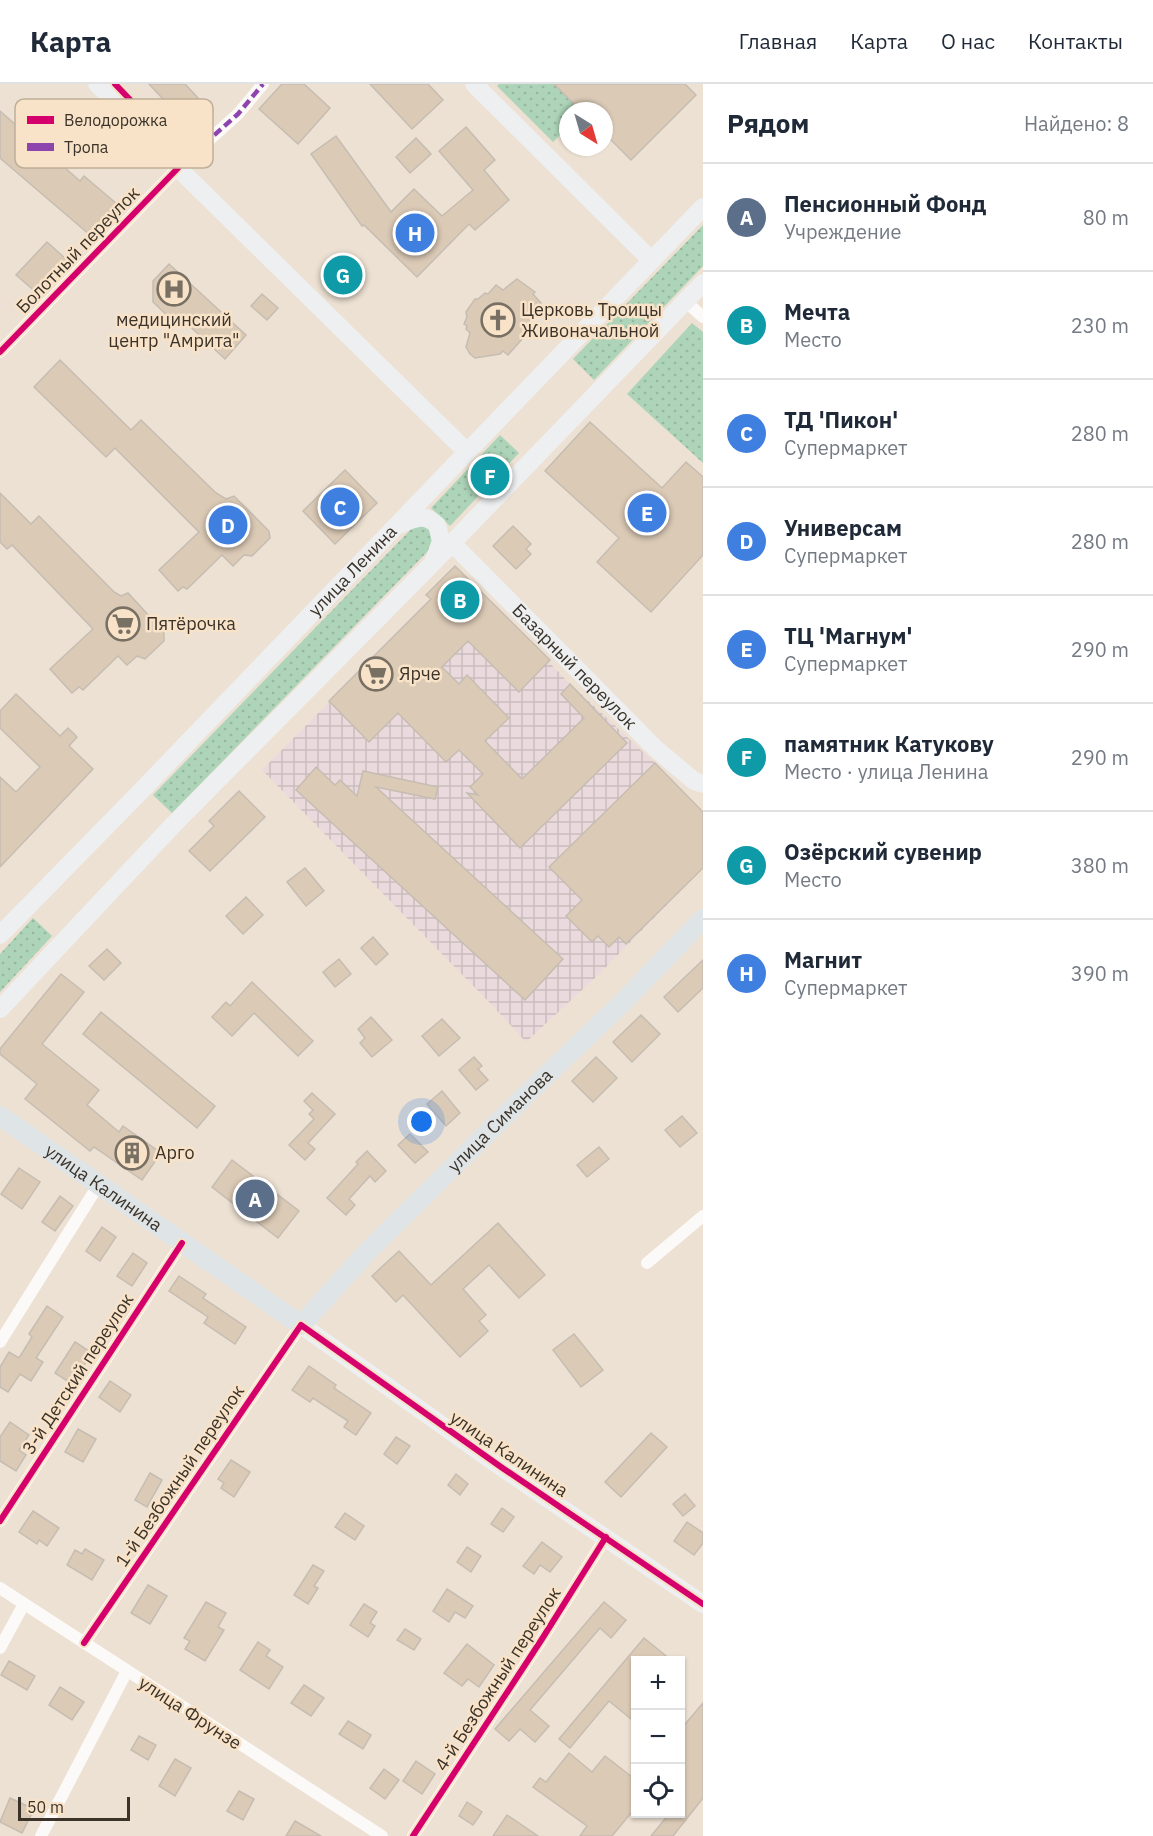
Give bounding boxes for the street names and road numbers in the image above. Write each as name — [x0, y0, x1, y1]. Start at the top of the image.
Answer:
street label: Болотный переулок — [11, 181, 144, 318]
street label: улица Ленина — [303, 520, 402, 621]
street label: Базарный переулок — [508, 599, 642, 734]
street label: улица Симанова — [442, 1063, 558, 1177]
street label: улица Калинина — [41, 1139, 167, 1236]
street label: 3-й Детский переулок — [17, 1289, 138, 1459]
street label: 1-й Безбожный переулок — [110, 1380, 249, 1571]
street label: улица Калинина — [446, 1406, 573, 1502]
street label: 4-й Безбожный переулок — [429, 1582, 566, 1775]
street label: улица Фрунзе — [134, 1671, 246, 1754]

